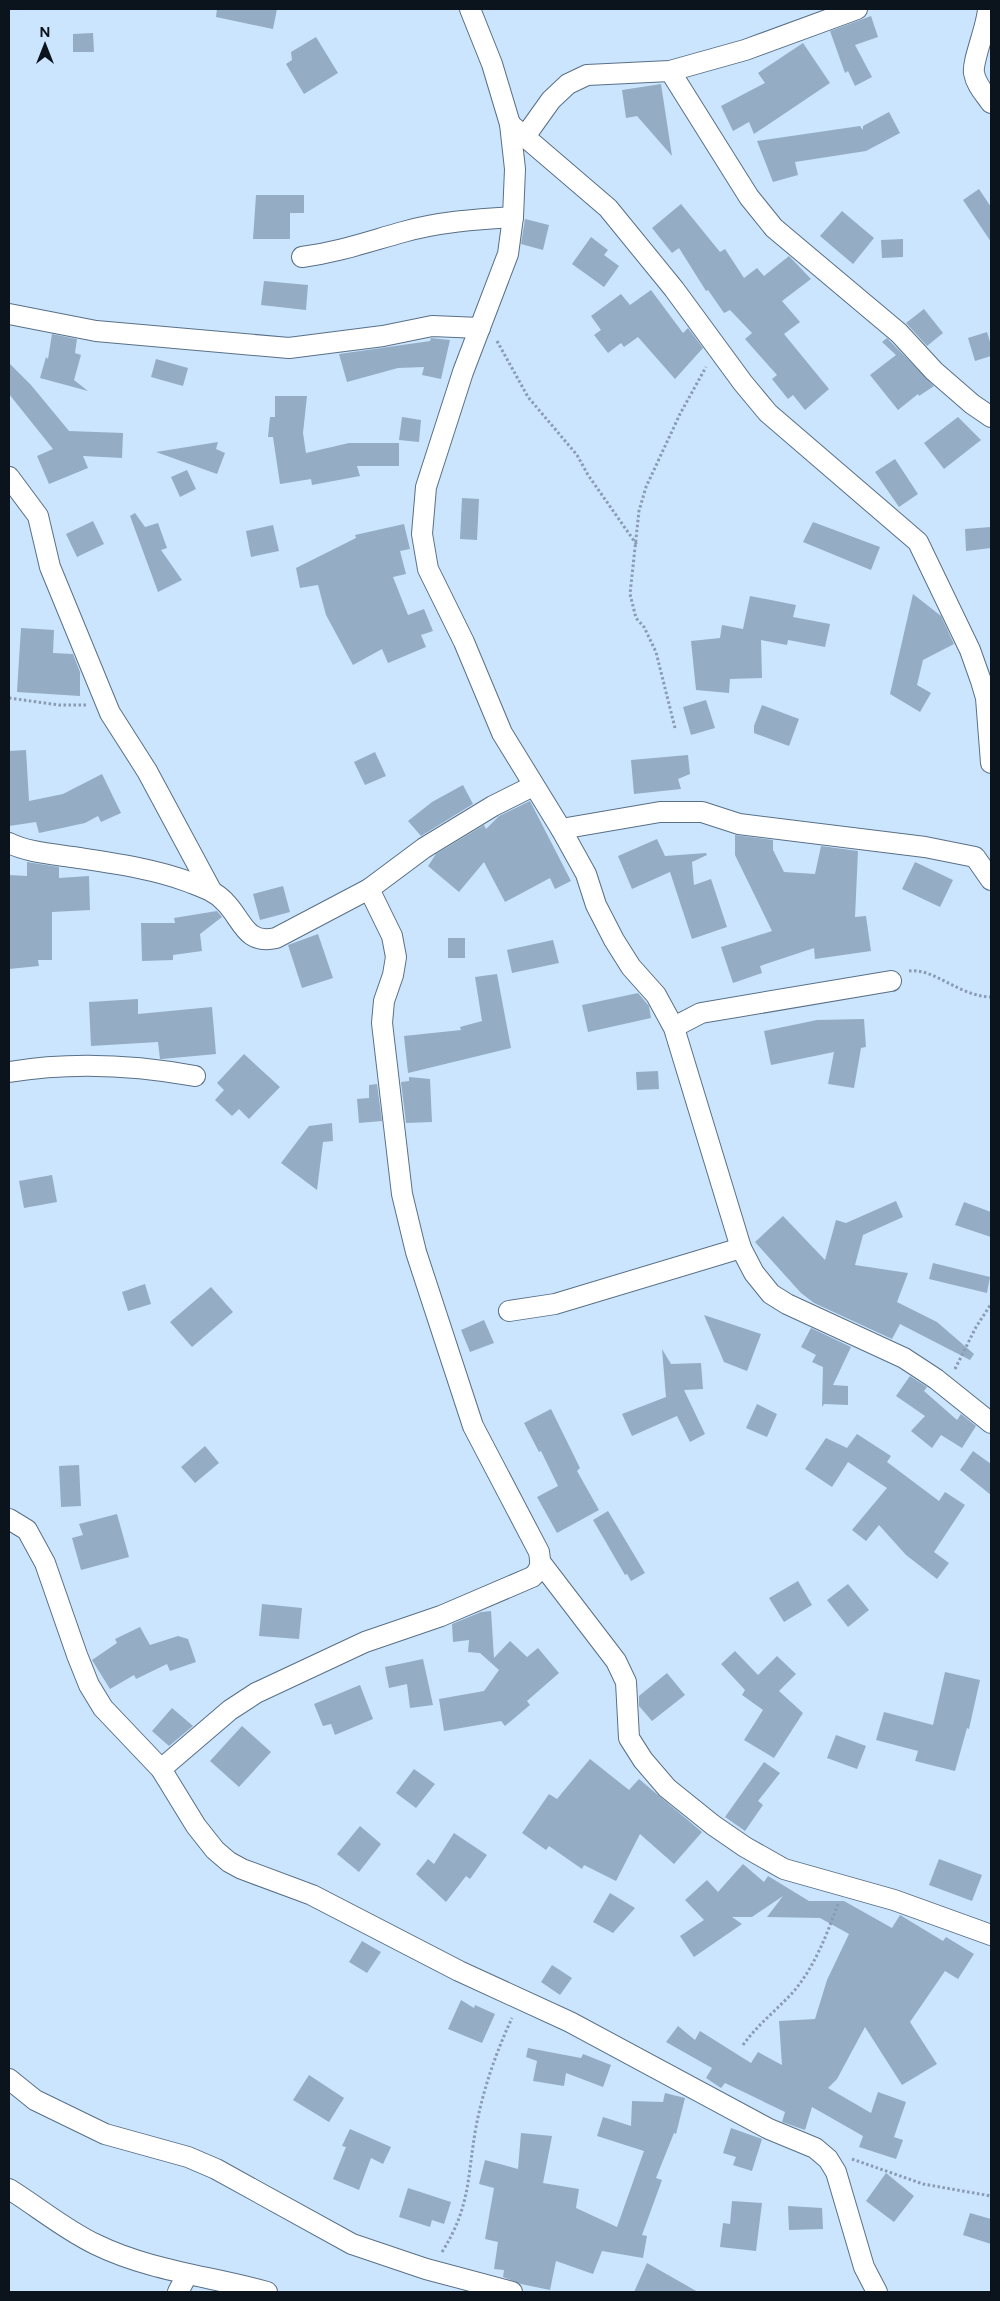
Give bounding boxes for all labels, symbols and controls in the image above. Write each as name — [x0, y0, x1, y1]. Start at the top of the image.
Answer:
north arrow — [20, 20, 70, 70]
text: N — [40, 24, 50, 41]

